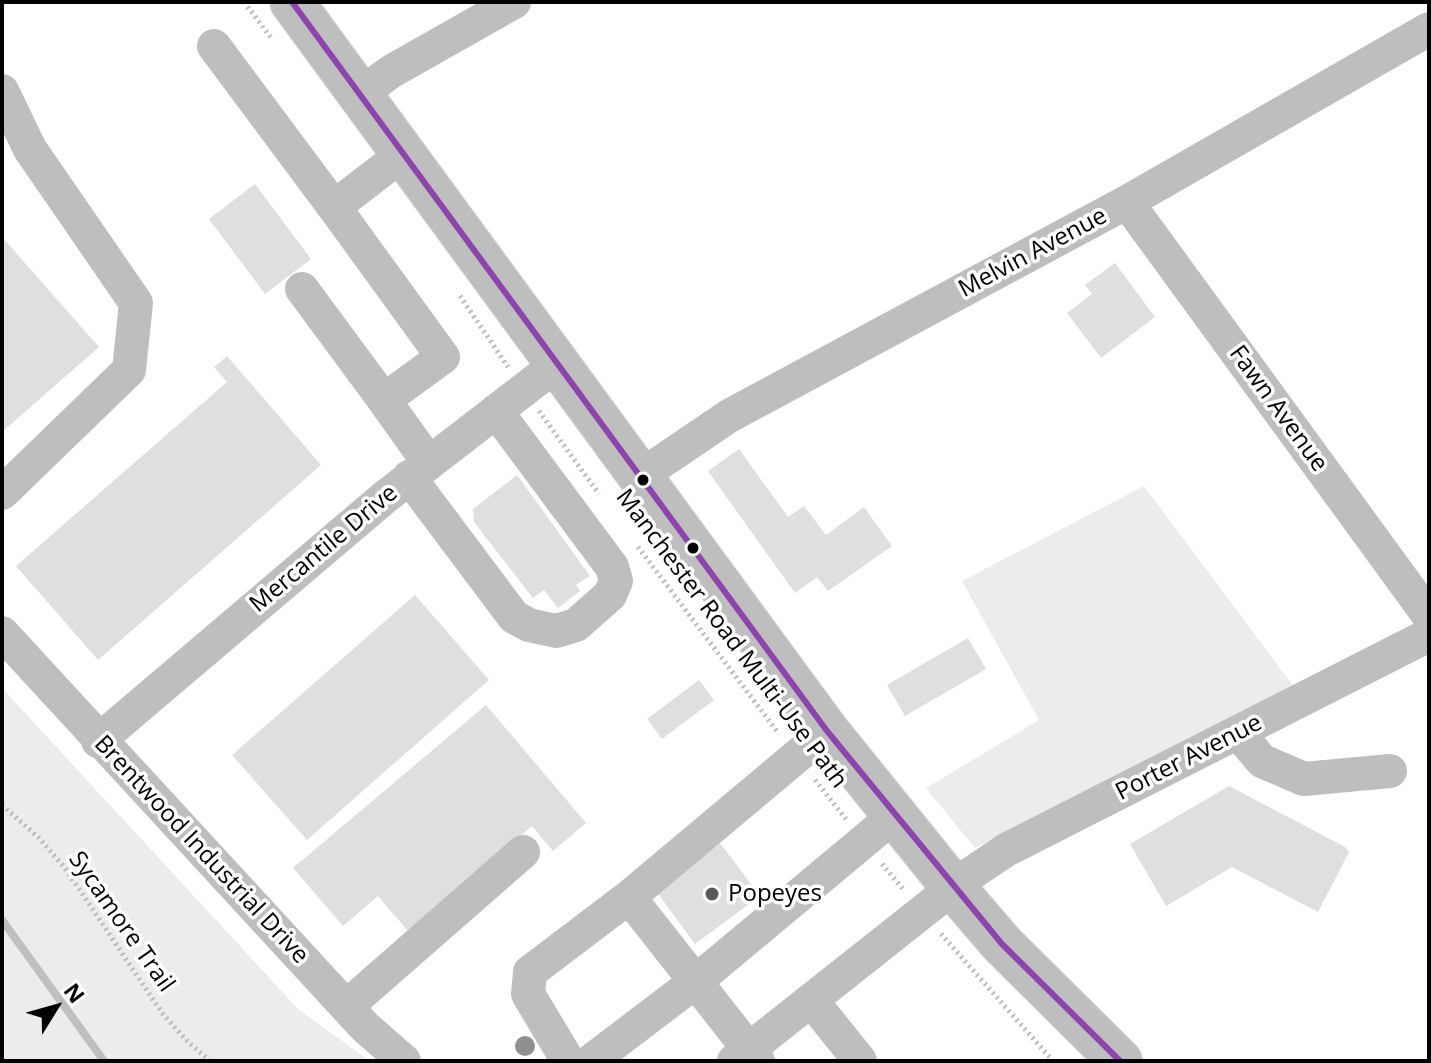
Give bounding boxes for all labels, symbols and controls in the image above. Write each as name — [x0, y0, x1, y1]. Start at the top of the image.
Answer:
street label: Melvin Avenue — [954, 202, 1112, 304]
street label: Fawn Avenue — [1223, 340, 1333, 478]
unlabelled marker — [635, 472, 651, 488]
street label: Mercantile Drive — [244, 479, 404, 619]
street label: Manchester Road Multi-Use Path — [609, 484, 853, 794]
unlabelled marker — [685, 540, 701, 556]
street label: Porter Avenue — [1111, 709, 1267, 807]
street label: Brentwood Industrial Drive — [88, 730, 314, 970]
street label: Sycamore Trail — [62, 846, 180, 998]
place label: Popeyes — [728, 880, 822, 908]
marker: Popeyes — [703, 885, 721, 903]
north arrow — [16, 967, 96, 1047]
text: N — [58, 976, 93, 1009]

